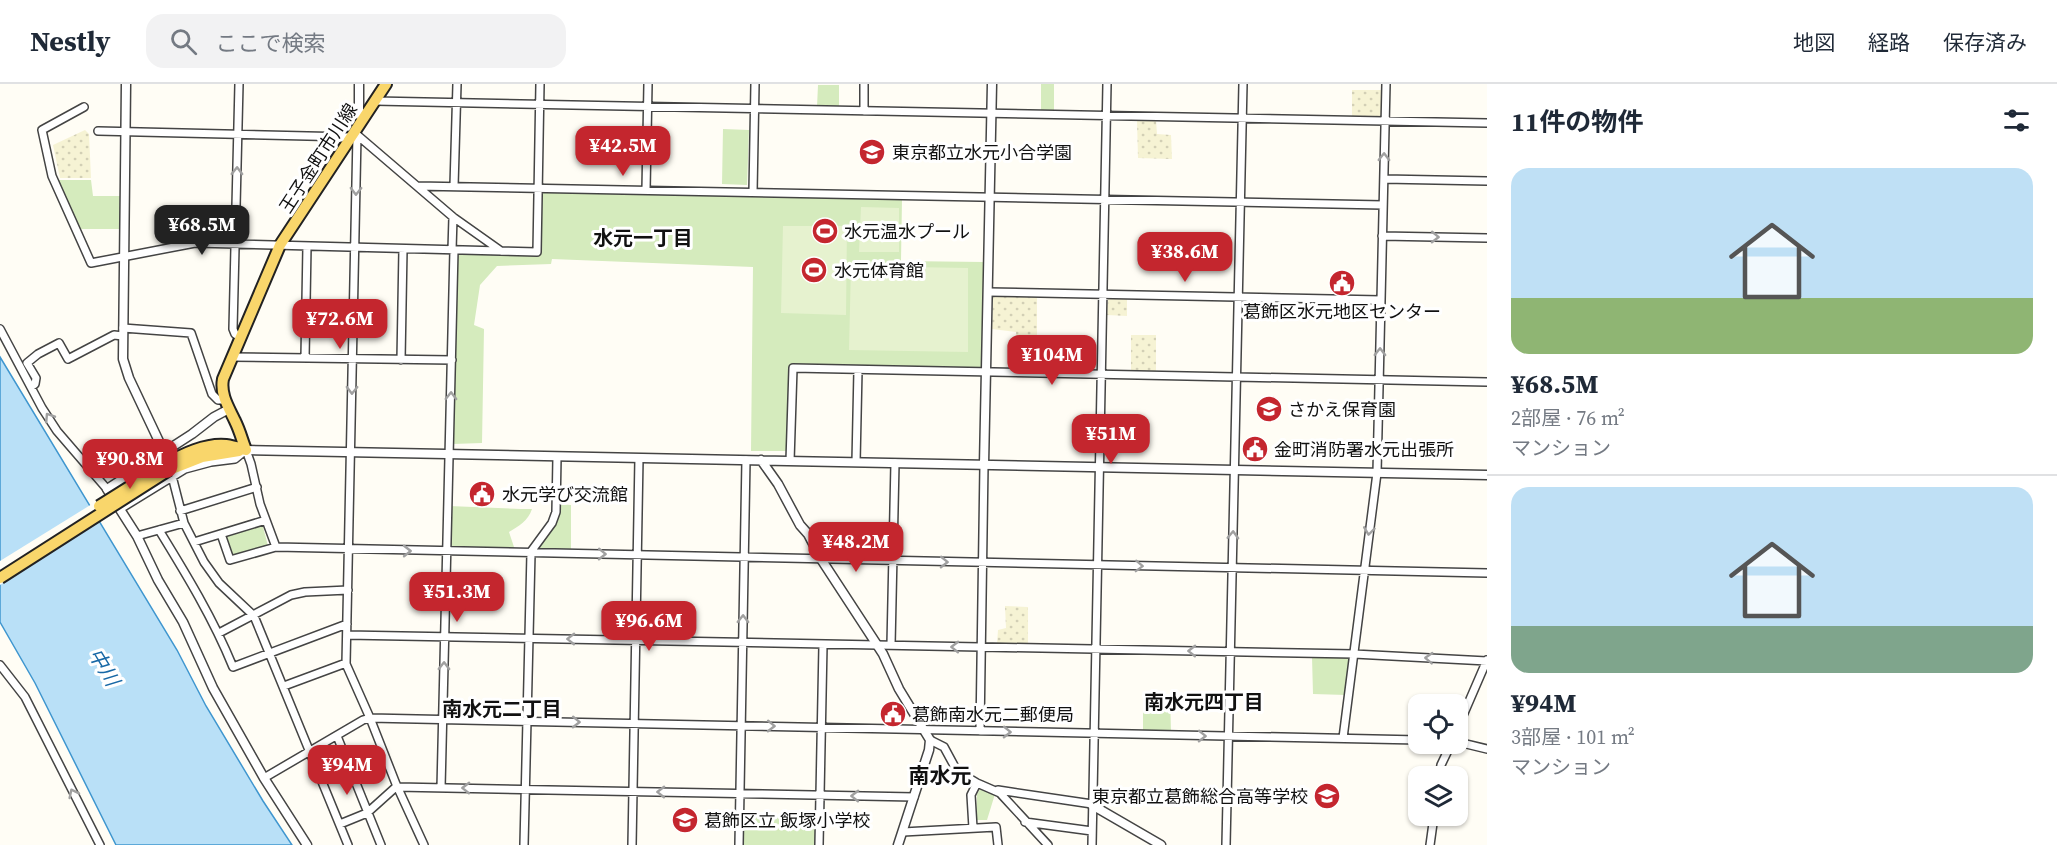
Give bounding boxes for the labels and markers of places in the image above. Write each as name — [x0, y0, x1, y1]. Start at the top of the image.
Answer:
pin: ¥42.5M — [574, 126, 672, 177]
school or university icon: 東京都立水元小合学園 — [857, 137, 887, 167]
place label: 東京都立水元小合学園 — [892, 140, 1072, 165]
pin: ¥68.5M — [153, 205, 251, 256]
sports icon: 水元温水プール — [810, 216, 840, 246]
place label: 水元温水プール — [844, 219, 970, 244]
pin: ¥38.6M — [1136, 232, 1234, 283]
sports icon: 水元体育館 — [799, 255, 829, 285]
place label: 水元体育館 — [834, 258, 924, 283]
public building icon: 葛飾区水元地区センター — [1327, 268, 1357, 298]
pin: ¥72.6M — [291, 299, 389, 350]
place label: 葛飾区水元地区センター — [1243, 299, 1441, 324]
pin: ¥104M — [1010, 335, 1094, 386]
school or university icon: さかえ保育園 — [1254, 394, 1284, 424]
place label: さかえ保育園 — [1288, 397, 1396, 422]
pin: ¥51M — [1075, 414, 1147, 465]
public building icon: 金町消防署水元出張所 — [1240, 434, 1270, 464]
place label: 金町消防署水元出張所 — [1274, 437, 1454, 462]
pin: ¥90.8M — [81, 439, 179, 490]
public building icon: 水元学び交流館 — [467, 479, 497, 509]
place label: 水元学び交流館 — [502, 482, 628, 507]
pin: ¥48.2M — [807, 522, 905, 573]
pin: ¥51.3M — [408, 572, 506, 623]
pin: ¥96.6M — [600, 601, 698, 652]
public building icon: 葛飾南水元二郵便局 — [878, 699, 908, 729]
place label: 葛飾南水元二郵便局 — [912, 702, 1074, 727]
pin: ¥94M — [311, 745, 383, 796]
school or university icon: 東京都立葛飾総合高等学校 — [1312, 781, 1342, 811]
place label: 東京都立葛飾総合高等学校 — [1092, 784, 1308, 809]
school or university icon: 葛飾区立 飯塚小学校 — [670, 805, 700, 835]
place label: 葛飾区立 飯塚小学校 — [704, 808, 870, 833]

